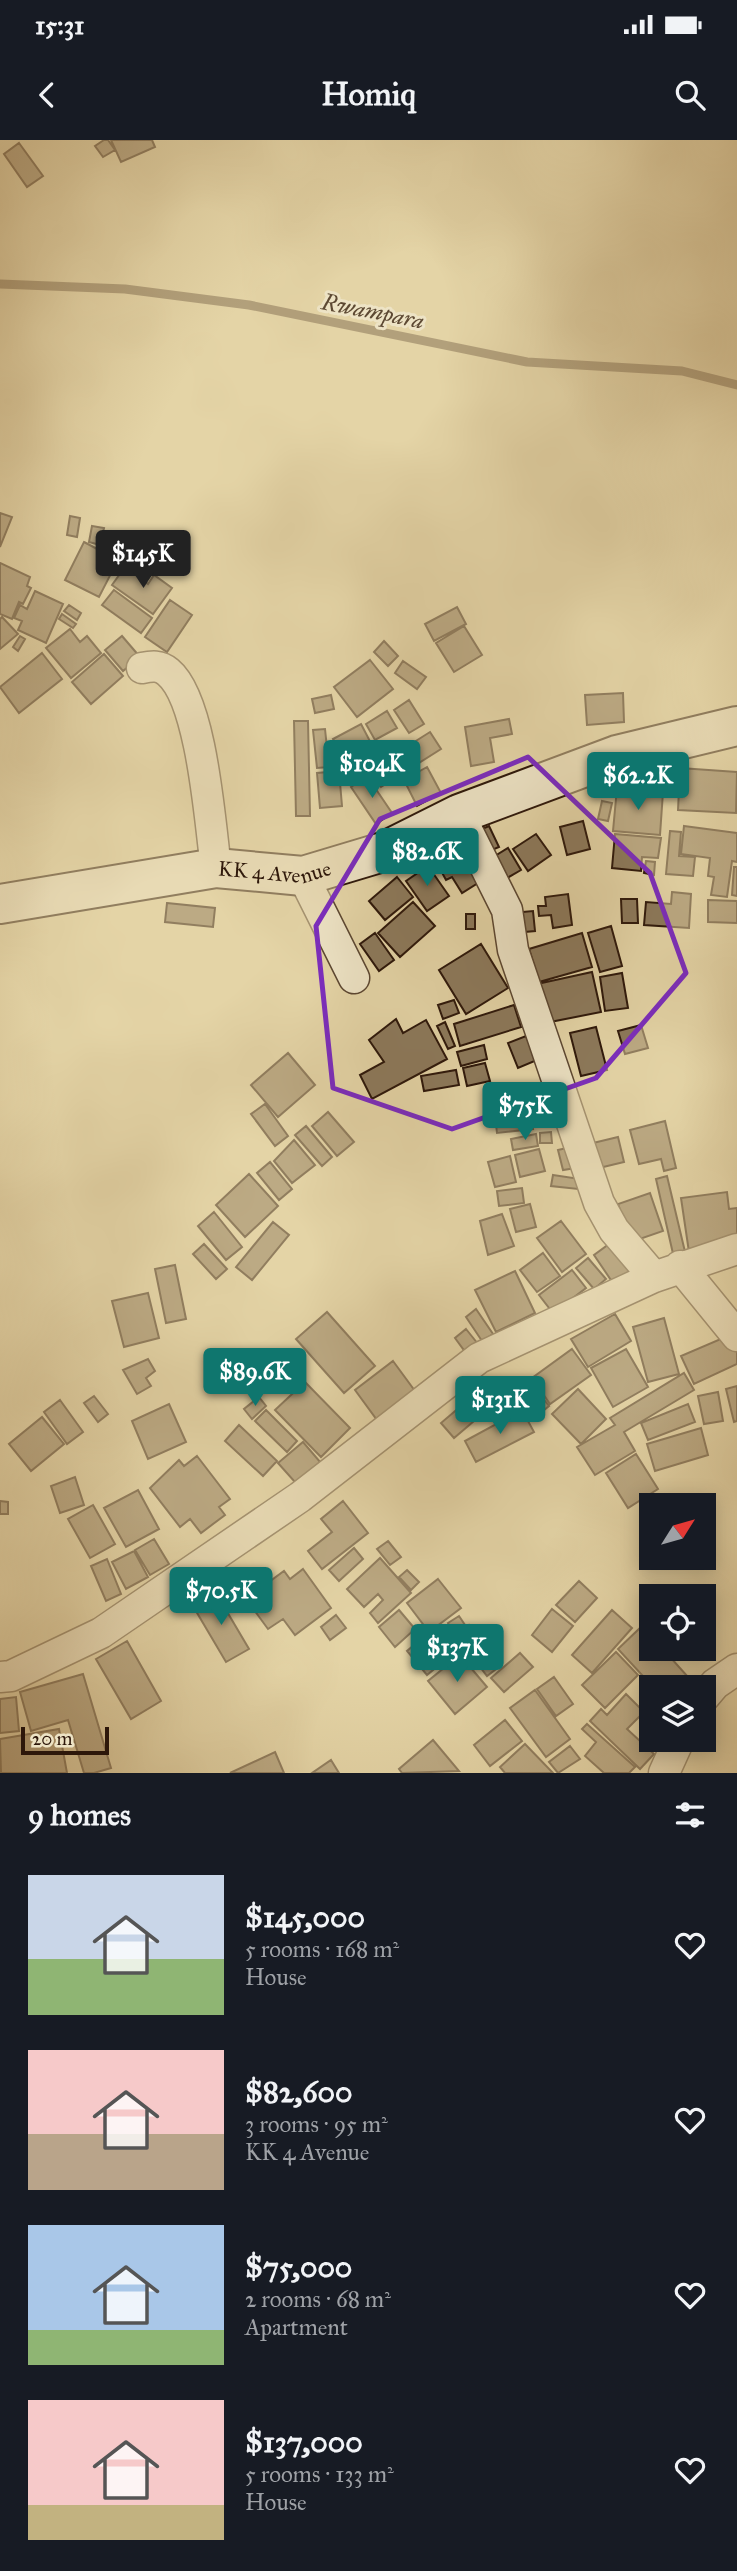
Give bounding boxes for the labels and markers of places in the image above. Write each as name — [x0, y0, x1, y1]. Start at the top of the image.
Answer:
pin: $145K — [94, 531, 192, 590]
pin: $104K — [323, 740, 421, 800]
pin: $62.2K — [581, 752, 695, 812]
pin: $82.6K — [370, 828, 484, 888]
pin: $75K — [484, 1082, 566, 1142]
pin: $89.6K — [198, 1348, 312, 1408]
pin: $131K — [451, 1376, 549, 1436]
pin: $70.5K — [164, 1568, 278, 1627]
pin: $137K — [408, 1624, 506, 1684]

